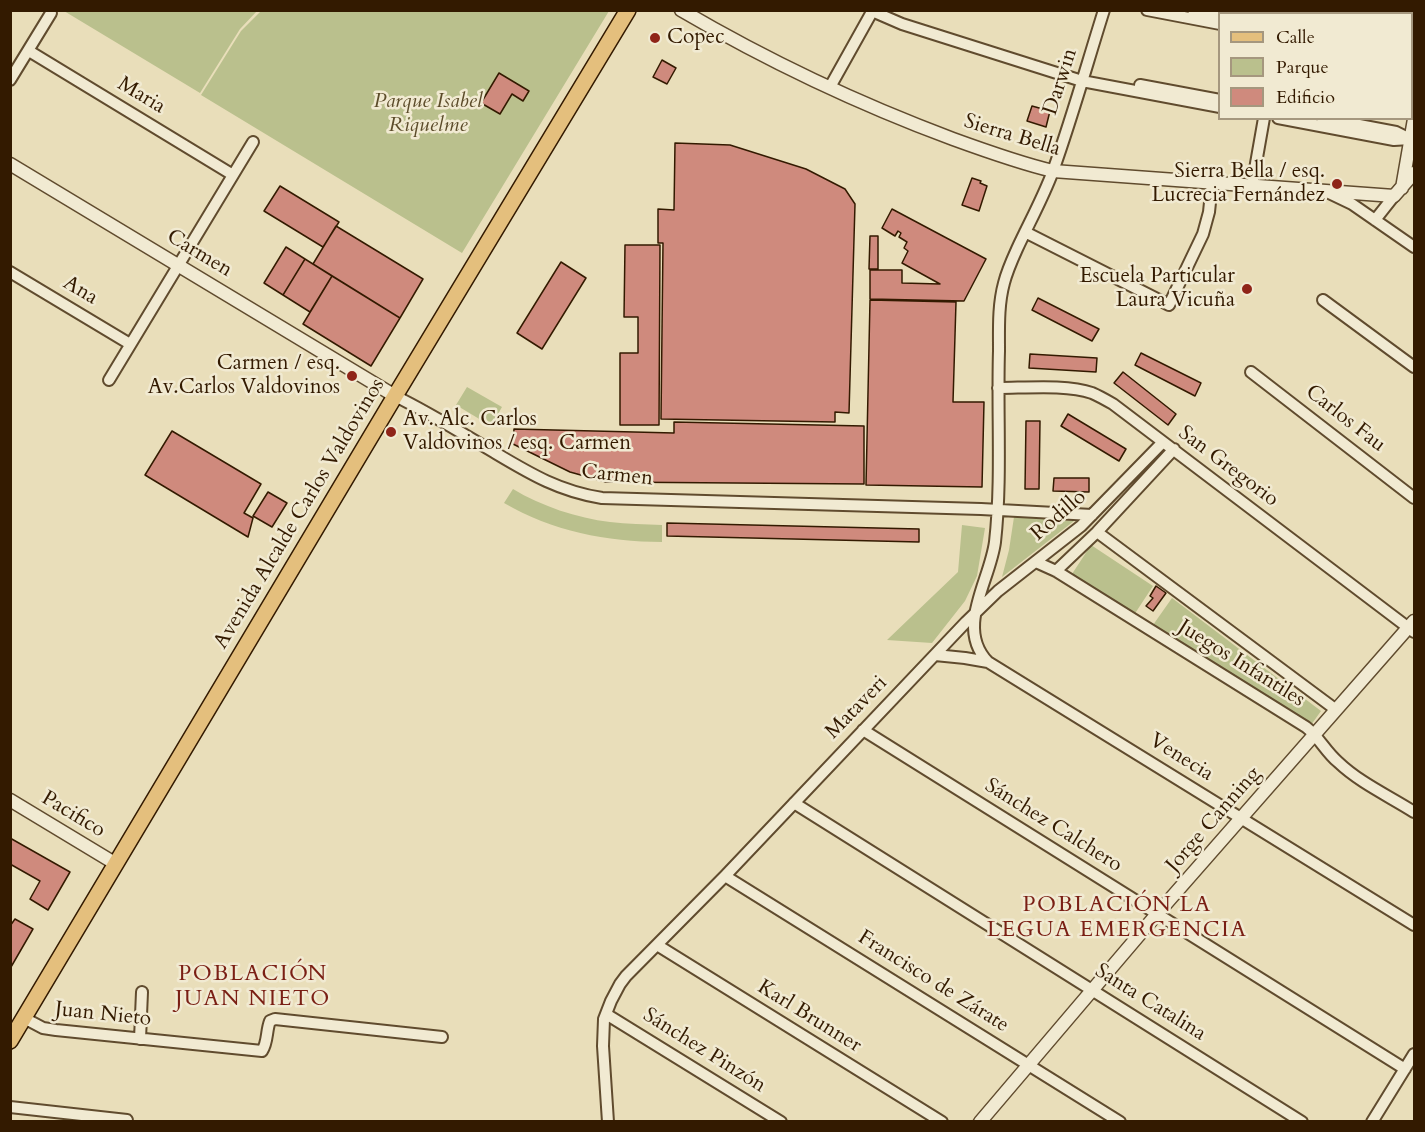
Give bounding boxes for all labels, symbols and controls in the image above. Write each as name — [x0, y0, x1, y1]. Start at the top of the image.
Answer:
legend — [1218, 12, 1413, 120]
place label: Copec — [667, 25, 725, 51]
text: Calle — [1276, 25, 1315, 50]
marker: Copec — [648, 31, 662, 45]
street label: Darwin — [1038, 46, 1084, 118]
text: Parque — [1276, 55, 1329, 80]
street label: Maria — [112, 72, 170, 120]
text: Edificio — [1276, 85, 1335, 110]
park label: Parque Isabel Riquelme — [373, 89, 483, 139]
street label: Sierra Bella — [961, 109, 1063, 163]
place label: Sierra Bella / esq. Lucrecia Fernández — [1152, 159, 1325, 209]
marker: Sierra Bella / esq. Lucrecia Fernández — [1330, 177, 1344, 191]
street label: Carmen — [162, 225, 236, 283]
place label: Escuela Particular Laura Vicuña — [1079, 264, 1235, 314]
street label: Ana — [58, 271, 102, 311]
marker: Escuela Particular Laura Vicuña — [1240, 282, 1254, 296]
place label: Carmen / esq. Av.Carlos Valdovinos — [148, 351, 340, 401]
marker: Carmen / esq. Av.Carlos Valdovinos — [345, 369, 359, 383]
street label: Avenida Alcalde Carlos Valdovinos — [209, 374, 391, 654]
street label: Carlos Fau — [1300, 380, 1390, 458]
place label: Av. Alc. Carlos Valdovinos / esq. Carmen — [403, 407, 631, 457]
street label: San Gregorio — [1173, 421, 1283, 513]
marker: Av. Alc. Carlos Valdovinos / esq. Carmen — [384, 425, 398, 439]
street label: Carmen — [580, 460, 654, 492]
street label: Rodillo — [1026, 485, 1092, 547]
street label: Juegos Infantiles — [1173, 615, 1309, 713]
street label: Mataveri — [821, 671, 893, 745]
street label: Venecia — [1144, 729, 1218, 787]
street label: Jorge Canning — [1161, 762, 1267, 878]
street label: Sánchez Calchero — [980, 774, 1126, 878]
street label: Pacifico — [37, 786, 109, 844]
district label: POBLACIÓN LA LEGUA EMERGENCIA — [987, 893, 1247, 944]
street label: Francisco de Zárate — [853, 925, 1013, 1039]
street label: Santa Catalina — [1090, 959, 1210, 1047]
district label: POBLACIÓN JUAN NIETO — [175, 962, 331, 1014]
street label: Karl Brunner — [752, 975, 866, 1059]
street label: Juan Nieto — [54, 997, 152, 1033]
street label: Sánchez Pinzón — [638, 1003, 770, 1099]

